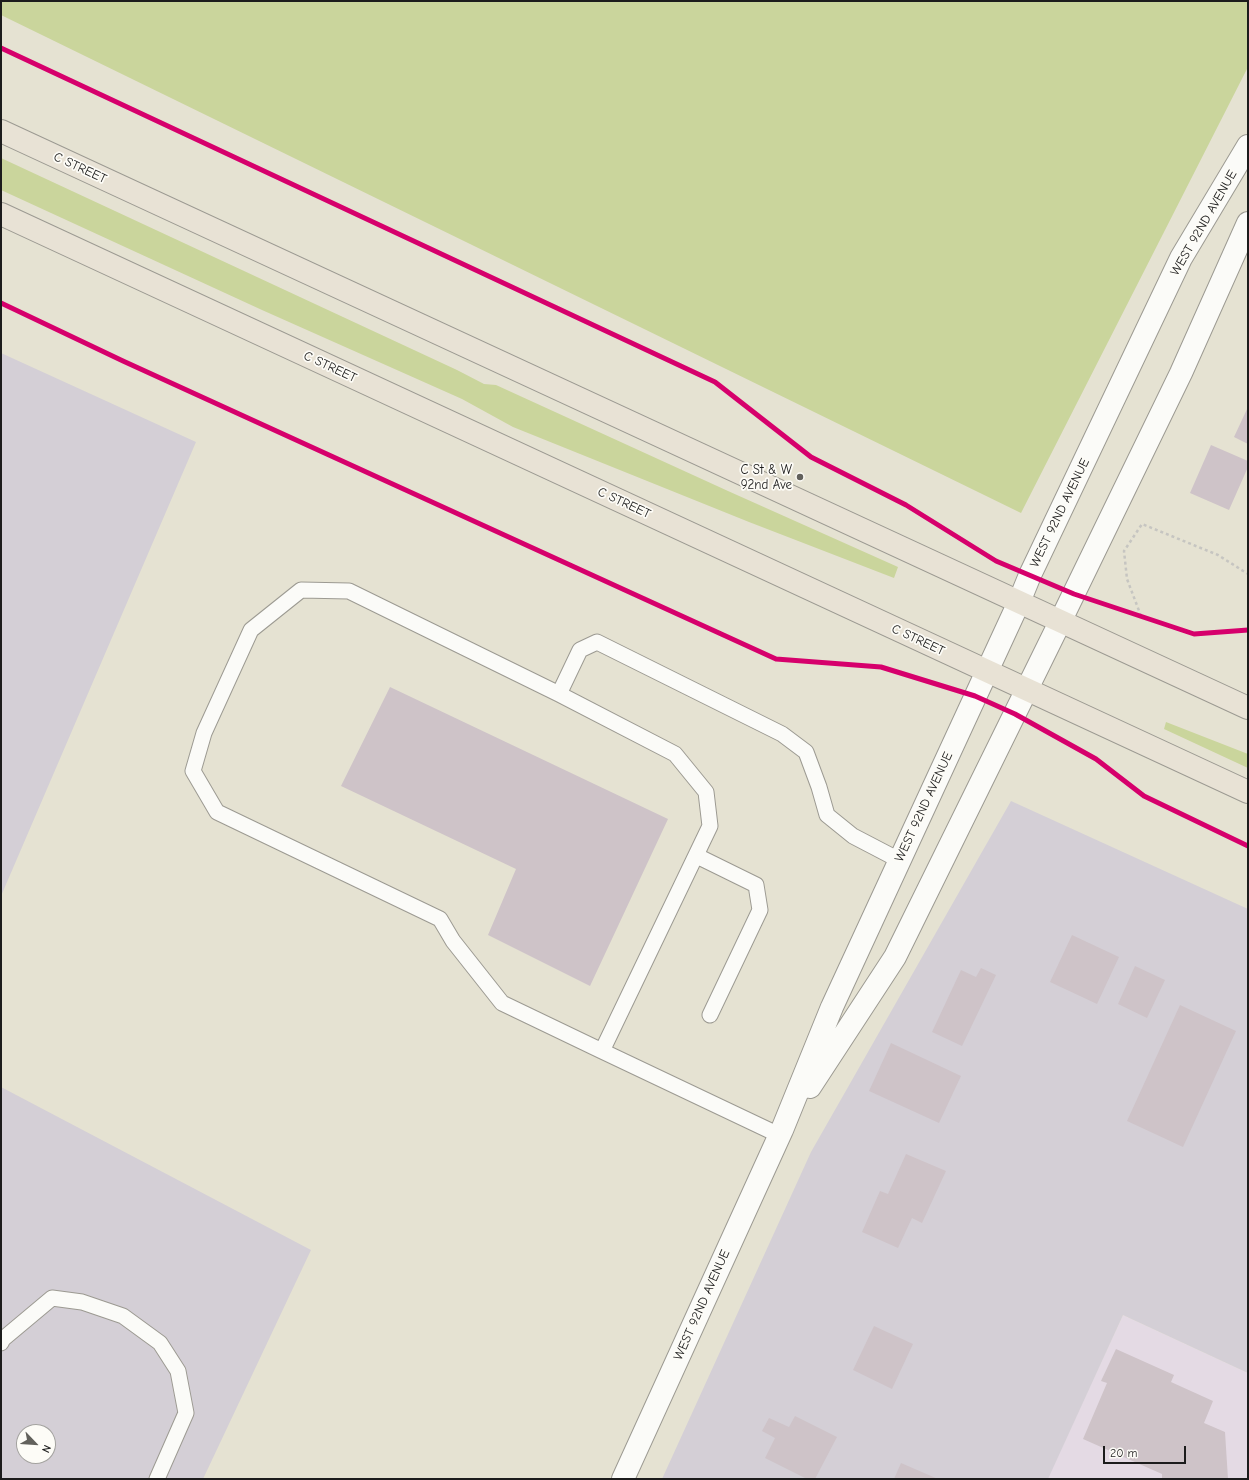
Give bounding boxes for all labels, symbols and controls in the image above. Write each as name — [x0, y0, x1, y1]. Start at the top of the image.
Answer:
street label: C STREET — [51, 149, 109, 187]
street label: WEST 92ND AVENUE — [1167, 167, 1241, 279]
street label: C STREET — [301, 348, 359, 386]
street label: WEST 92ND AVENUE — [1027, 456, 1093, 570]
place label: C St & W 92nd Ave — [740, 462, 792, 493]
marker: C St & W 92nd Ave — [795, 472, 805, 482]
street label: C STREET — [595, 484, 653, 522]
street label: C STREET — [889, 621, 947, 659]
street label: WEST 92ND AVENUE — [892, 750, 956, 864]
street label: WEST 92ND AVENUE — [671, 1247, 733, 1363]
north arrow — [16, 1424, 56, 1464]
scale bar — [1105, 1438, 1188, 1464]
text: N — [39, 1443, 54, 1455]
text: 20 m — [1110, 1446, 1138, 1460]

